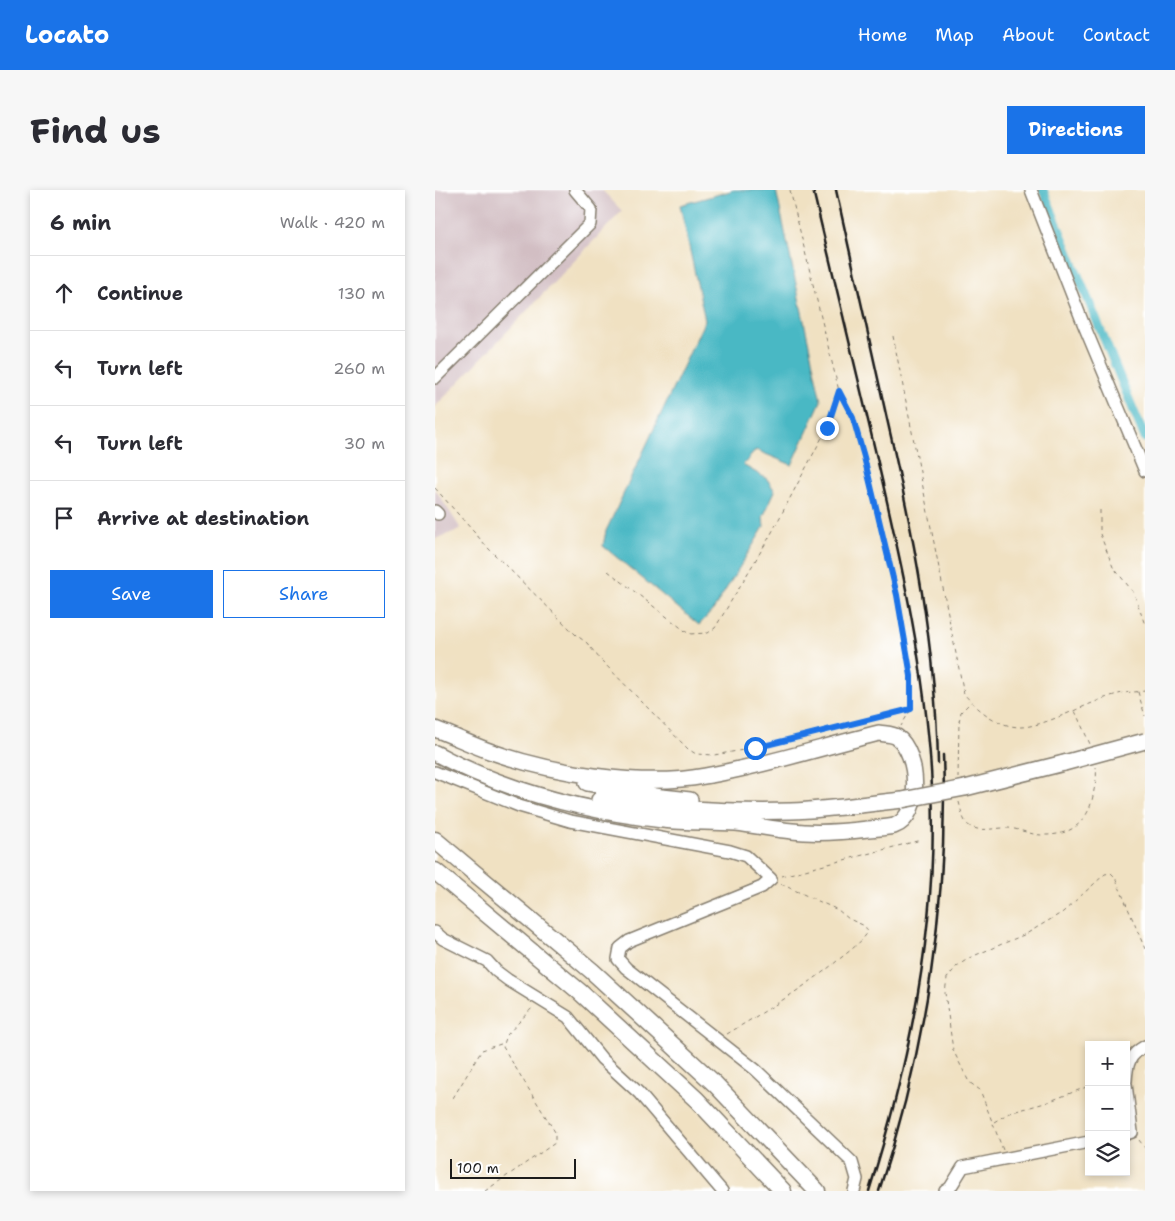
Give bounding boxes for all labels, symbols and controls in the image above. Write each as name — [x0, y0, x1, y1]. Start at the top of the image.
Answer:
text: Locato — [25, 19, 109, 51]
text: Home — [858, 23, 907, 47]
text: Map — [935, 23, 974, 47]
text: About — [1002, 23, 1055, 47]
text: Contact — [1083, 23, 1150, 47]
button: Directions — [1007, 106, 1145, 154]
text: Find us — [30, 107, 161, 154]
text: 6 min — [50, 209, 111, 237]
text: Walk · 420 m — [280, 212, 385, 233]
icon: ahead — [50, 279, 78, 307]
text: Continue — [97, 281, 183, 306]
text: 130 m — [338, 283, 385, 304]
icon: left — [50, 354, 78, 382]
text: Turn left — [97, 356, 183, 381]
text: 260 m — [333, 358, 385, 379]
route end — [816, 417, 839, 440]
icon: left — [50, 429, 78, 457]
text: Turn left — [97, 431, 183, 456]
text: 30 m — [344, 433, 385, 454]
icon: arrive — [50, 504, 78, 532]
text: Arrive at destination — [97, 506, 309, 531]
button: Save — [50, 570, 213, 618]
button: Share — [223, 570, 385, 618]
route start — [744, 737, 767, 760]
map controls — [1085, 1041, 1130, 1176]
button: + — [1085, 1041, 1130, 1086]
button: − — [1085, 1086, 1130, 1131]
button: layers — [1085, 1131, 1130, 1176]
scale bar — [450, 1156, 576, 1179]
text: 100 m — [457, 1159, 499, 1177]

